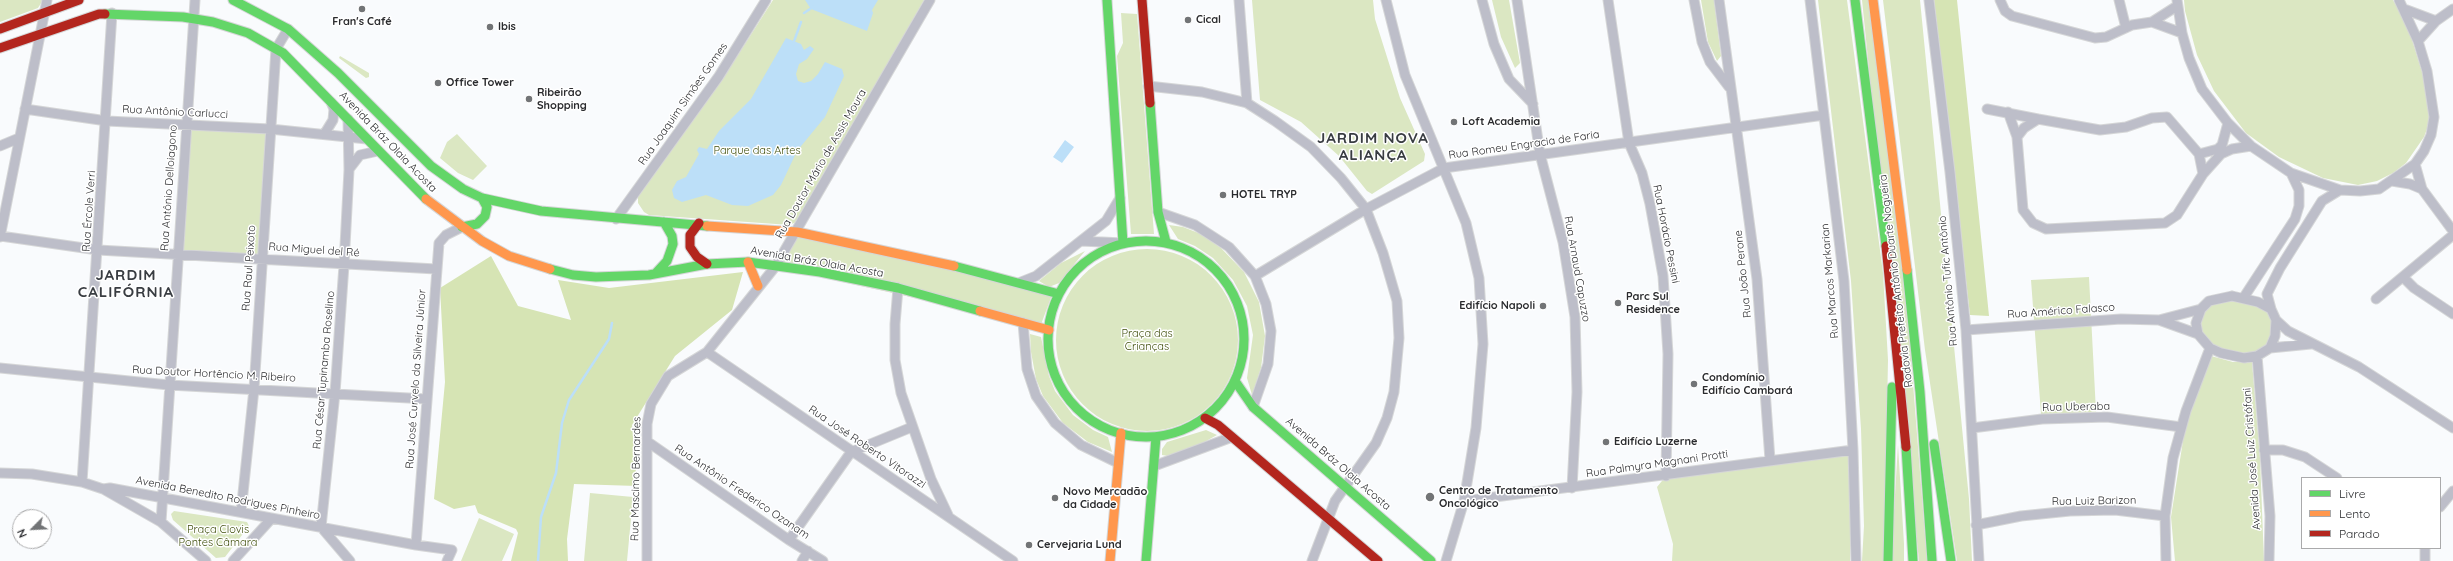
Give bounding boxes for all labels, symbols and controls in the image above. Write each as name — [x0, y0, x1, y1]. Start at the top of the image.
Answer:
marker: Fran's Café — [357, 4, 367, 14]
place label: Cical — [1196, 13, 1221, 27]
place label: Fran's Café — [332, 15, 392, 29]
marker: Cical — [1183, 15, 1193, 25]
place label: Ibis — [498, 20, 516, 34]
marker: Ibis — [485, 22, 495, 32]
street label: Rua Joaquim Simões Gomes — [636, 40, 730, 168]
place label: Office Tower — [446, 76, 514, 90]
marker: Office Tower — [433, 78, 443, 88]
place label: Ribeirão Shopping — [537, 86, 587, 112]
street label: Rua Doutor Mário de Assis Moura — [773, 87, 869, 241]
street label: Avenida Bráz Olaia Acosta — [336, 89, 440, 195]
marker: Ribeirão Shopping — [524, 94, 534, 104]
street label: Rua Antônio Carlucci — [122, 103, 228, 121]
place label: Loft Academia — [1462, 115, 1540, 129]
marker: Loft Academia — [1449, 117, 1459, 127]
street label: Rua Antônio Delloiagono — [158, 124, 180, 252]
street label: Rua Romeu Engracia de Faria — [1448, 128, 1600, 162]
district label: JARDIM NOVA ALIANÇA — [1317, 129, 1429, 164]
park label: Parque das Artes — [713, 144, 801, 158]
street label: Rua Ércole Verri — [80, 170, 98, 252]
street label: Rodovia Prefeito Antônio Duarte Nogueira — [1876, 174, 1916, 388]
street label: Rua Horácio Pessini — [1650, 184, 1682, 284]
place label: HOTEL TRYP — [1231, 188, 1297, 202]
marker: HOTEL TRYP — [1218, 190, 1228, 200]
street label: Rua Arnaud Capuzzo — [1561, 215, 1593, 323]
street label: Rua Antônio Tufic Antônio — [1936, 215, 1960, 347]
street label: Rua Marcos Markarian — [1818, 223, 1842, 339]
street label: Rua Raul Peixoto — [239, 225, 259, 311]
street label: Rua João Perone — [1732, 229, 1754, 319]
street label: Rua Miguel del Ré — [268, 240, 360, 260]
street label: Avenida Bráz Olaia Acosta — [750, 244, 884, 280]
district label: JARDIM CALIFÓRNIA — [78, 266, 174, 301]
street label: Rua José Curvelo da Silveira Júnior — [403, 289, 429, 469]
street label: Rua César Tupinamba Roselino — [310, 290, 338, 450]
place label: Parc Sul Residence — [1626, 290, 1680, 316]
marker: Parc Sul Residence — [1613, 298, 1623, 308]
place label: Edifício Napoli — [1459, 299, 1535, 313]
marker: Edifício Napoli — [1538, 301, 1548, 311]
street label: Rua Américo Falasco — [2007, 301, 2115, 321]
park label: Praça das Crianças — [1121, 327, 1173, 353]
street label: Rua Doutor Hortêncio M. Ribeiro — [132, 363, 296, 385]
place label: Condomínio Edifício Cambará — [1702, 371, 1793, 397]
marker: Condomínio Edifício Cambará — [1689, 379, 1699, 389]
street label: Avenida José Luiz Cristófani — [2240, 387, 2264, 531]
street label: Rua Uberaba — [2042, 400, 2110, 414]
street label: Rua José Roberto Vitorazzi — [806, 403, 928, 491]
street label: Avenida Bráz Olaia Acosta — [1283, 415, 1393, 513]
street label: Rua Mascimo Bernardes — [628, 417, 644, 541]
place label: Edifício Luzerne — [1614, 435, 1698, 449]
marker: Edifício Luzerne — [1601, 437, 1611, 447]
street label: Rua Antônio Frederico Ozanam — [672, 442, 812, 542]
street label: Rua Palmyra Magnani Protti — [1585, 447, 1729, 481]
street label: Avenida Benedito Rodrigues Pinheiro — [135, 474, 321, 522]
legend — [2301, 477, 2441, 549]
place label: Centro de Tratamento Oncológico — [1439, 484, 1558, 510]
place label: Novo Mercadão da Cidade — [1063, 485, 1147, 511]
text: Livre — [2339, 486, 2365, 501]
marker: Centro de Tratamento Oncológico — [1424, 491, 1436, 503]
marker: Novo Mercadão da Cidade — [1050, 493, 1060, 503]
street label: Rua Luiz Barizon — [2052, 494, 2136, 508]
text: Lento — [2339, 506, 2370, 521]
north arrow — [12, 509, 52, 549]
park label: Praça Clovis Pontes Câmara — [179, 523, 257, 549]
text: Parado — [2339, 526, 2380, 541]
text: N — [14, 527, 30, 540]
place label: Cervejaria Lund — [1037, 538, 1122, 552]
marker: Cervejaria Lund — [1024, 540, 1034, 550]

